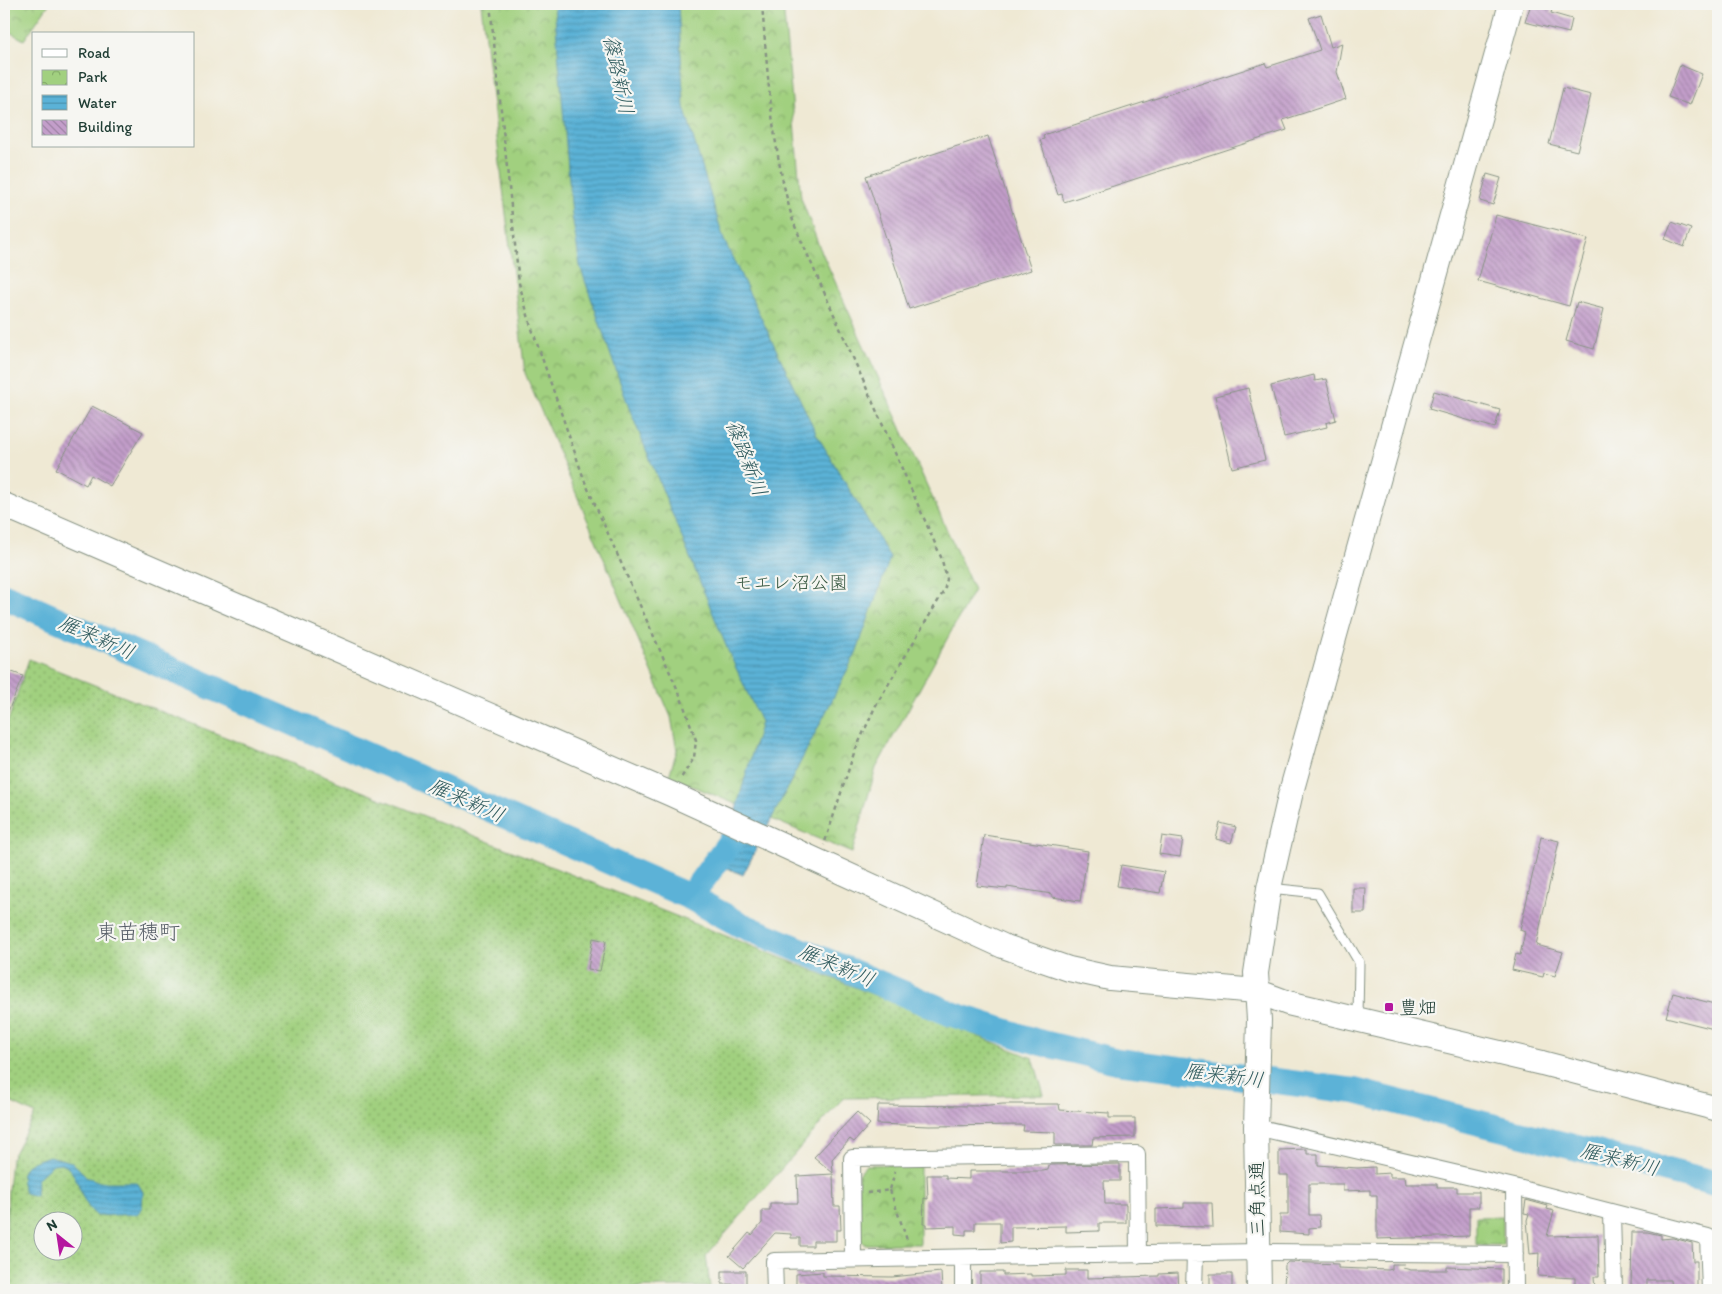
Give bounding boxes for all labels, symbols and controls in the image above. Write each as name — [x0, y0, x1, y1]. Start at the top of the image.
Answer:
legend — [32, 32, 195, 148]
water label: 篠路新川 — [599, 33, 639, 117]
text: Road — [78, 44, 111, 62]
text: Park — [78, 68, 108, 86]
text: Water — [78, 94, 117, 112]
text: Building — [78, 118, 132, 136]
water label: 篠路新川 — [721, 416, 773, 500]
park label: モエレ沼公園 — [734, 571, 848, 594]
water label: 雁来新川 — [56, 610, 138, 664]
water label: 雁来新川 — [426, 773, 508, 827]
district label: 東苗穂町 — [96, 919, 180, 944]
water label: 雁来新川 — [795, 938, 879, 992]
place label: 豊畑 — [1399, 996, 1437, 1019]
marker: 豊畑 — [1383, 1001, 1395, 1013]
water label: 雁来新川 — [1183, 1058, 1265, 1092]
water label: 雁来新川 — [1578, 1138, 1662, 1180]
street label: 三角点通 — [1245, 1161, 1269, 1237]
north arrow — [32, 1212, 82, 1262]
text: N — [43, 1215, 60, 1235]

